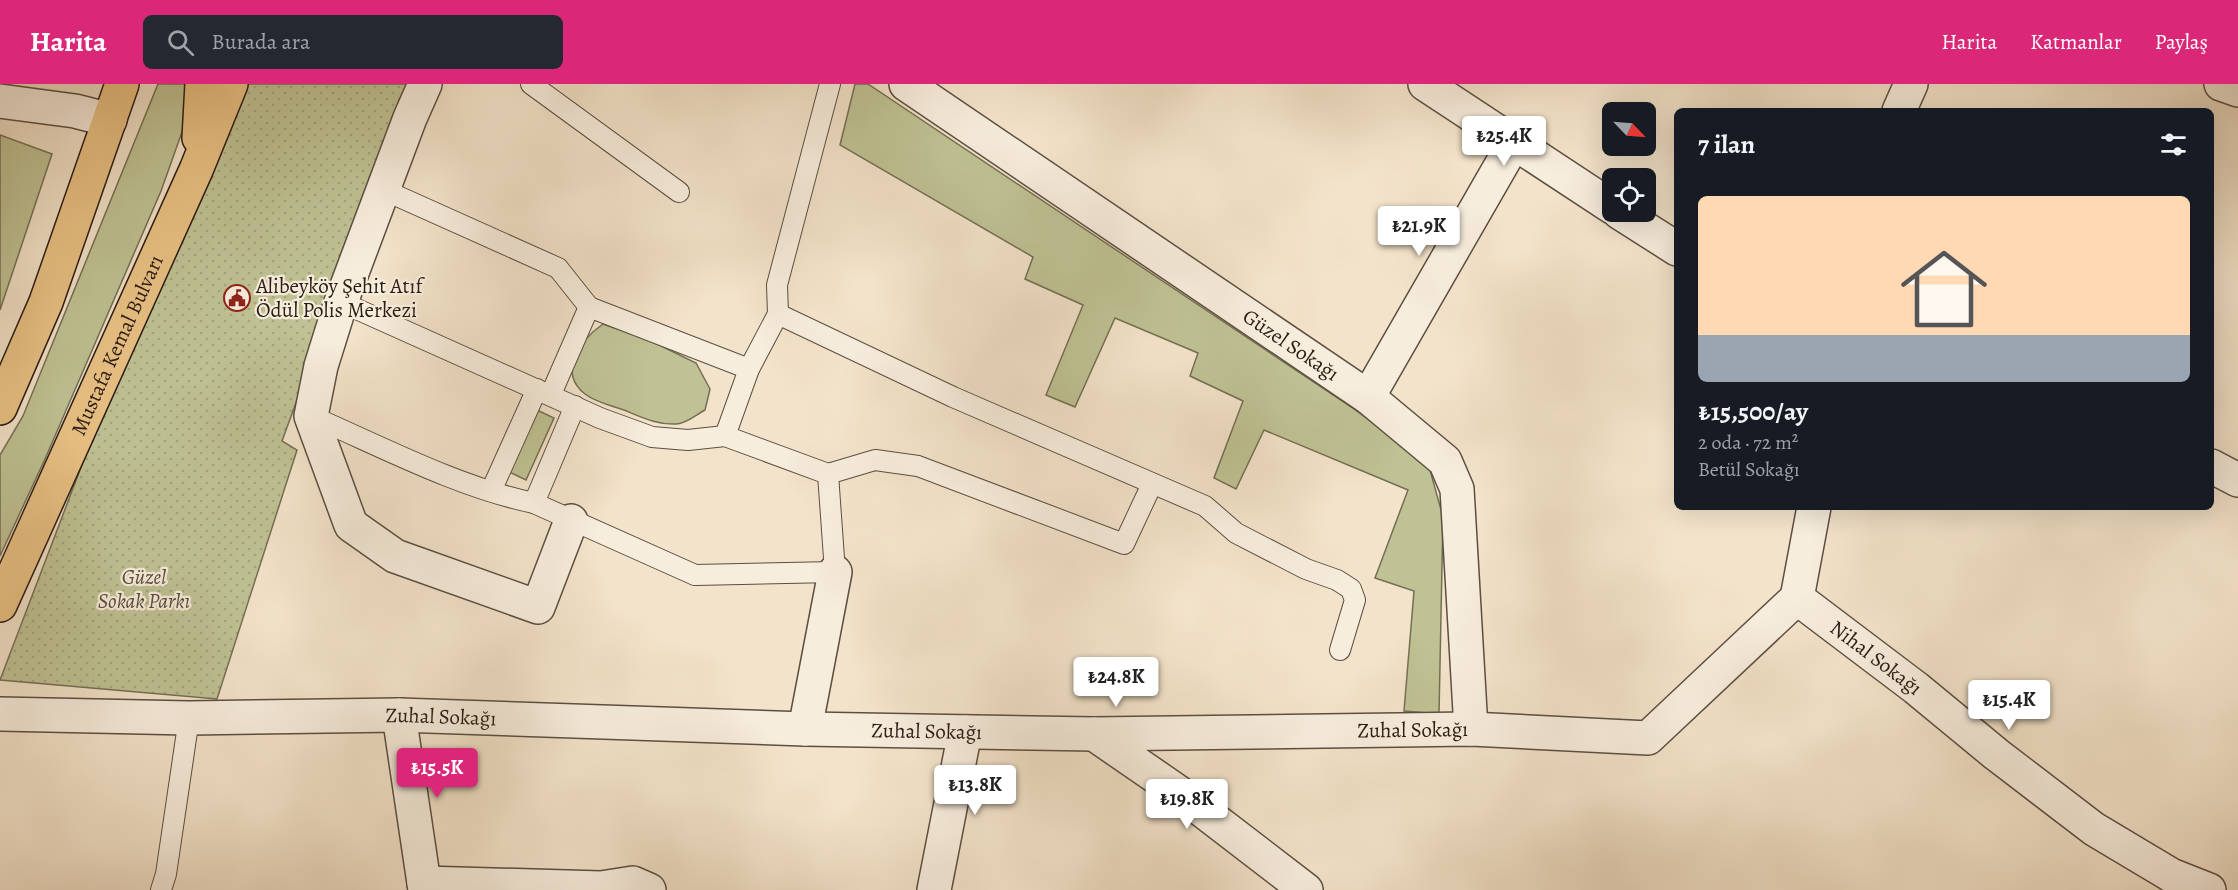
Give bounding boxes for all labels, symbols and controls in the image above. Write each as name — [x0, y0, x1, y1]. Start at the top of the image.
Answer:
search box — [143, 15, 563, 69]
text: Harita — [30, 23, 107, 61]
icon: search — [164, 26, 197, 59]
text: Burada ara — [212, 27, 310, 57]
text: Harita — [1941, 28, 1997, 56]
text: Katmanlar — [2030, 28, 2122, 56]
text: Paylaş — [2155, 28, 2208, 56]
north arrow — [1602, 102, 1656, 156]
map controls — [1602, 102, 1656, 222]
pin: ₺25.4K — [1455, 116, 1553, 167]
text: ₺25.4K — [1476, 122, 1532, 149]
text: 7 ilan — [1698, 127, 1755, 162]
icon: filters — [2157, 128, 2190, 161]
button: locate — [1602, 168, 1656, 222]
pin: ₺21.9K — [1370, 206, 1468, 257]
text: ₺21.9K — [1392, 212, 1446, 239]
icon: home — [1890, 235, 1998, 343]
street label: Mustafa Kemal Bulvarı — [64, 250, 170, 440]
place label: Alibeyköy Şehit Atıf Ödül Polis Merkezi — [255, 272, 425, 324]
public building icon: Alibeyköy Şehit Atıf Ödül Polis Merkezi — [222, 283, 252, 313]
street label: Güzel Sokağı — [1237, 302, 1345, 388]
text: ₺15,500/ay — [1698, 394, 1808, 429]
text: 2 oda · 72 m² — [1698, 429, 1798, 456]
text: Betül Sokağı — [1698, 456, 1800, 483]
park label: Güzel Sokak Parkı — [98, 563, 190, 615]
street label: Nihal Sokağı — [1824, 614, 1928, 701]
pin: ₺24.8K — [1067, 657, 1165, 708]
text: ₺24.8K — [1087, 663, 1145, 690]
pin: ₺15.4K — [1960, 680, 2058, 731]
text: ₺15.4K — [1982, 686, 2036, 713]
street label: Zuhal Sokağı — [385, 701, 497, 732]
street label: Zuhal Sokağı — [1357, 715, 1468, 745]
street label: Zuhal Sokağı — [871, 716, 982, 746]
pin: ₺15.5K — [388, 748, 486, 799]
text: ₺15.5K — [411, 754, 463, 781]
pin: ₺13.8K — [926, 765, 1024, 816]
text: ₺13.8K — [948, 771, 1002, 798]
pin: ₺19.8K — [1138, 779, 1236, 830]
text: ₺19.8K — [1160, 785, 1214, 812]

